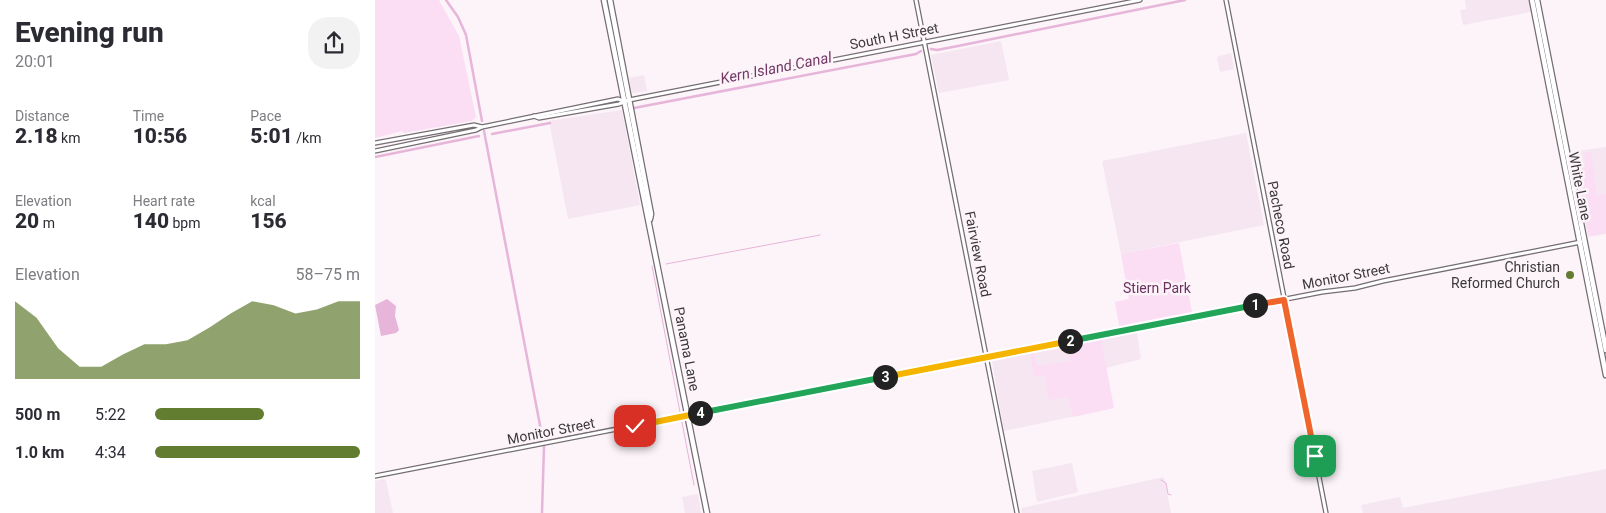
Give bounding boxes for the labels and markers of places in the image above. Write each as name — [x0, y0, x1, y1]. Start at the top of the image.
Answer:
place label: Christian Reformed Church — [1451, 259, 1560, 291]
marker: Christian Reformed Church — [1564, 269, 1576, 281]
pin: 1 — [1243, 292, 1267, 318]
pin: 2 — [1057, 328, 1083, 354]
pin: 3 — [873, 364, 897, 390]
pin: 4 — [687, 400, 713, 426]
pin — [614, 405, 656, 447]
pin — [1294, 435, 1336, 477]

